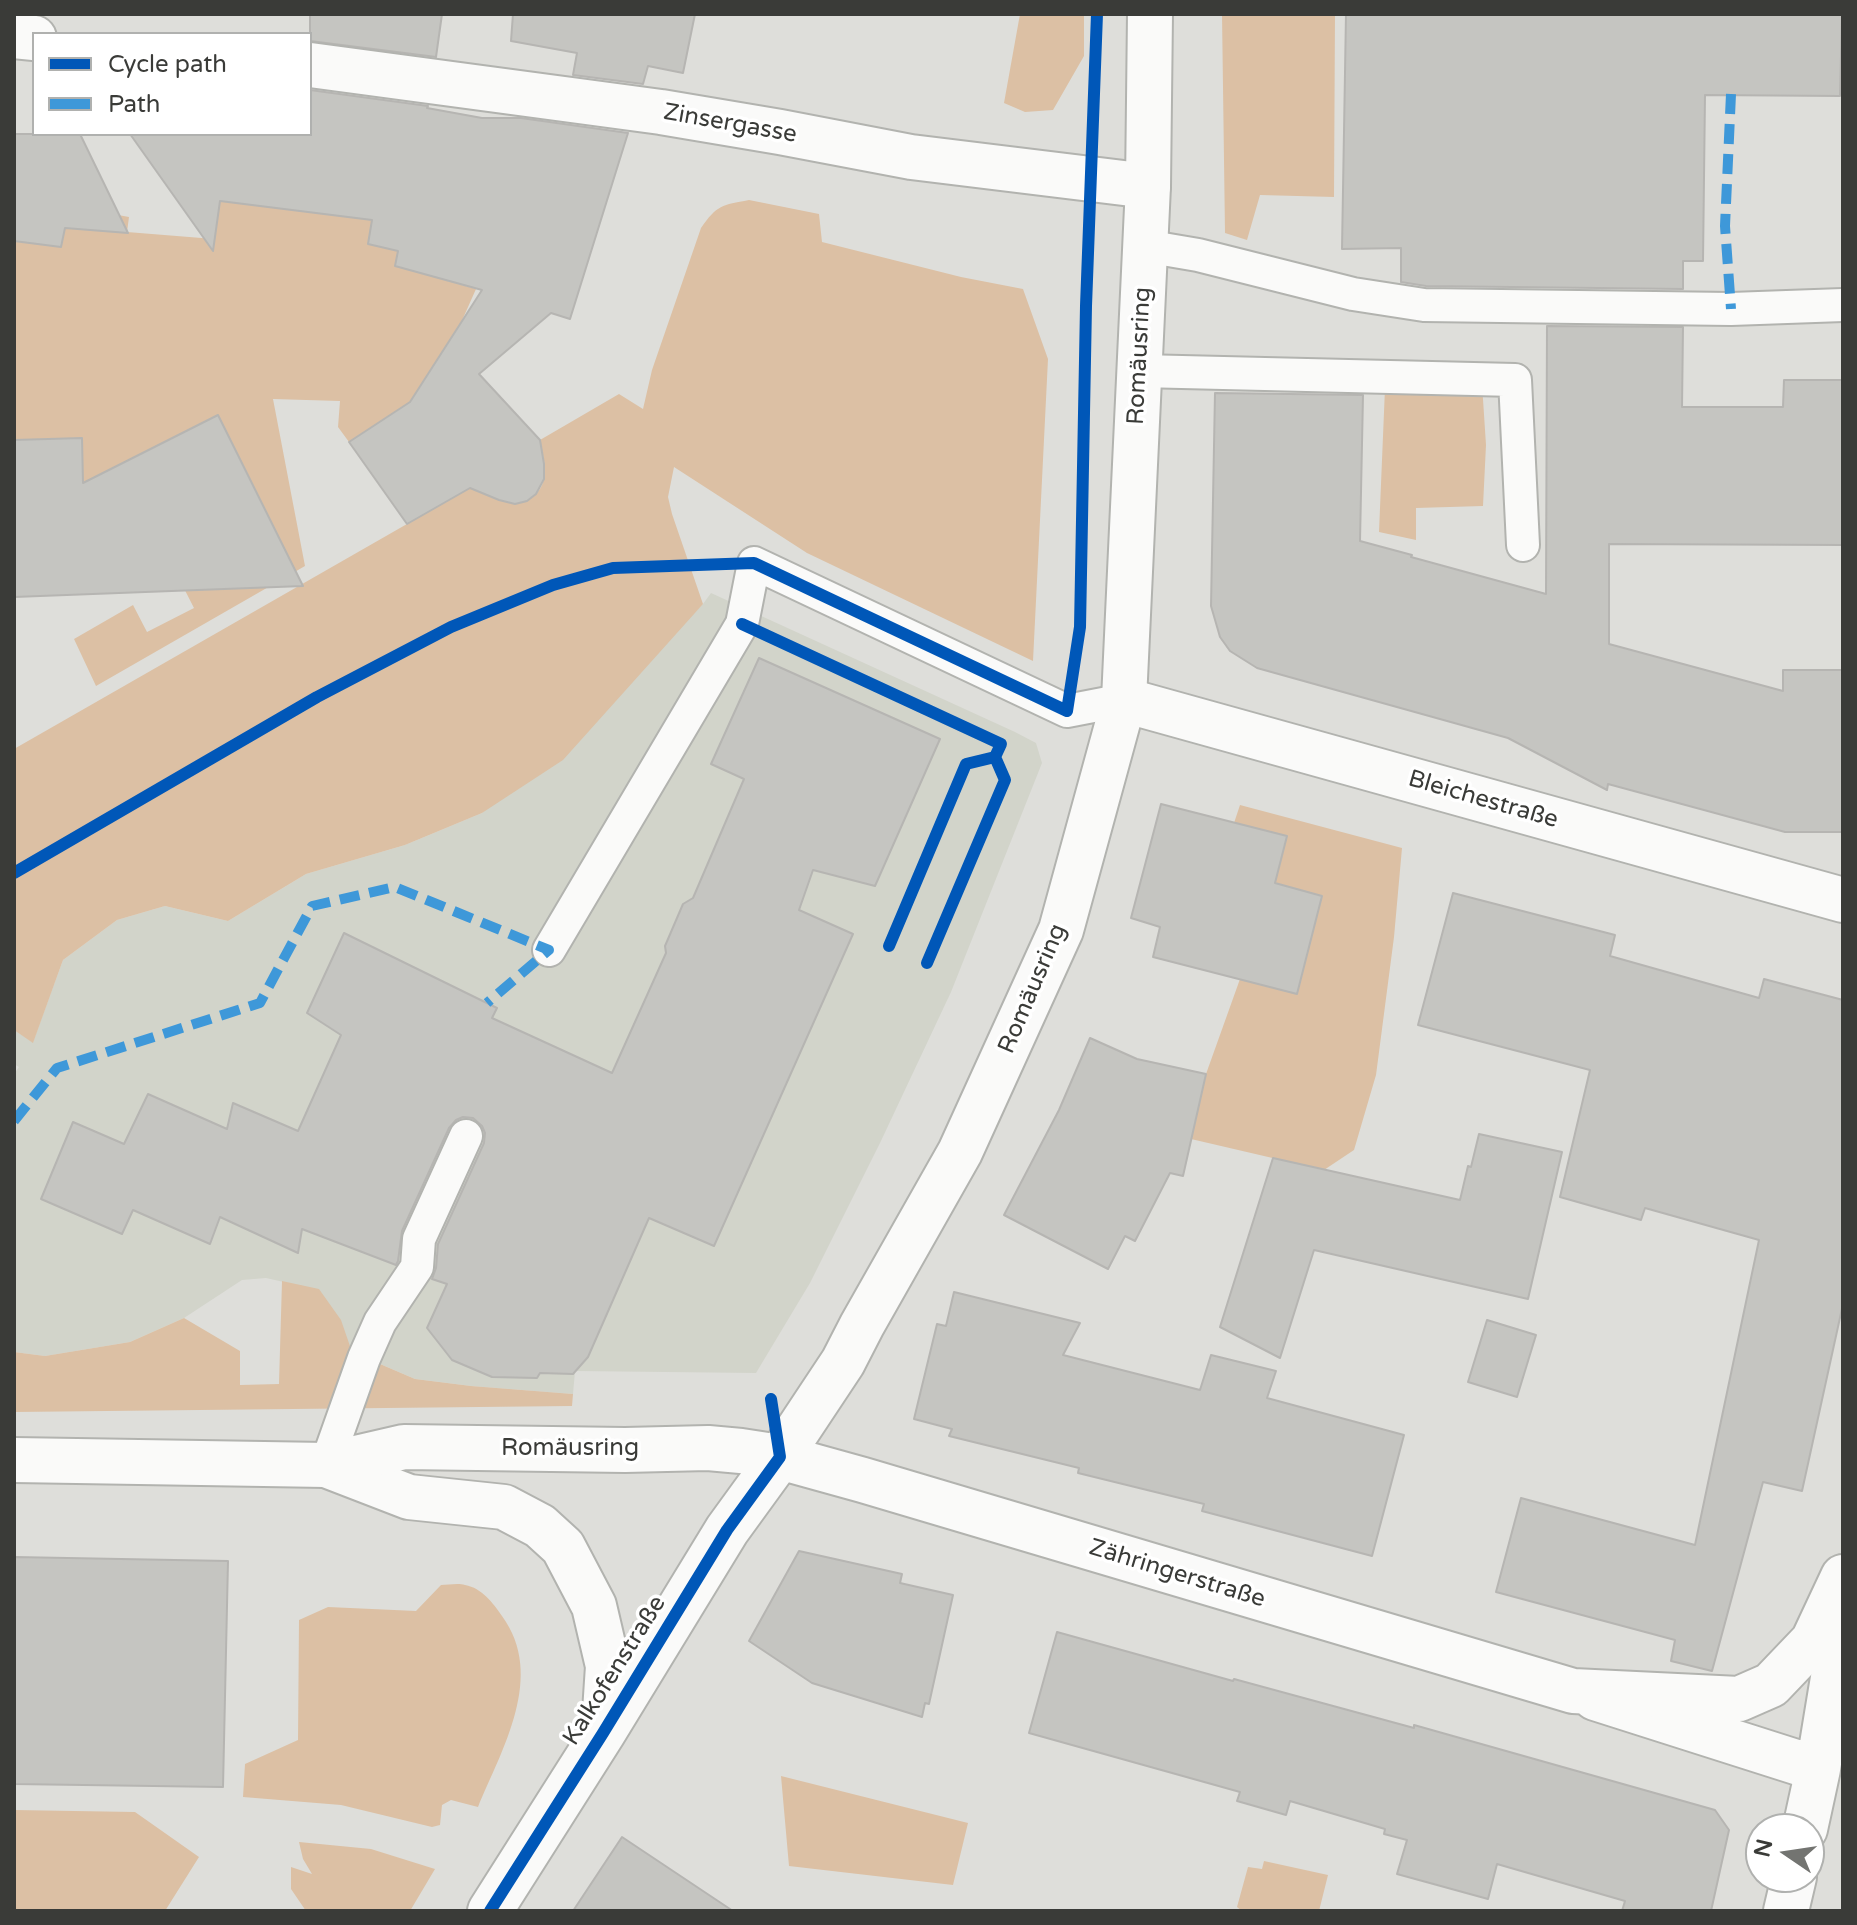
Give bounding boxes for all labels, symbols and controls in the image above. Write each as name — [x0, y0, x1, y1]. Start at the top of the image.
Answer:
legend — [32, 32, 312, 136]
text: Cycle path — [108, 50, 227, 79]
text: Path — [108, 90, 161, 119]
street label: Zinsergasse — [661, 98, 799, 150]
street label: Romäusring — [1122, 286, 1158, 426]
street label: Bleichestraße — [1405, 765, 1561, 835]
street label: Romäusring — [993, 920, 1073, 1058]
street label: Romäusring — [501, 1435, 639, 1463]
street label: Zähringerstraße — [1085, 1534, 1269, 1614]
street label: Kalkofenstraße — [557, 1591, 673, 1751]
north arrow — [1745, 1813, 1825, 1893]
text: N — [1749, 1837, 1778, 1860]

